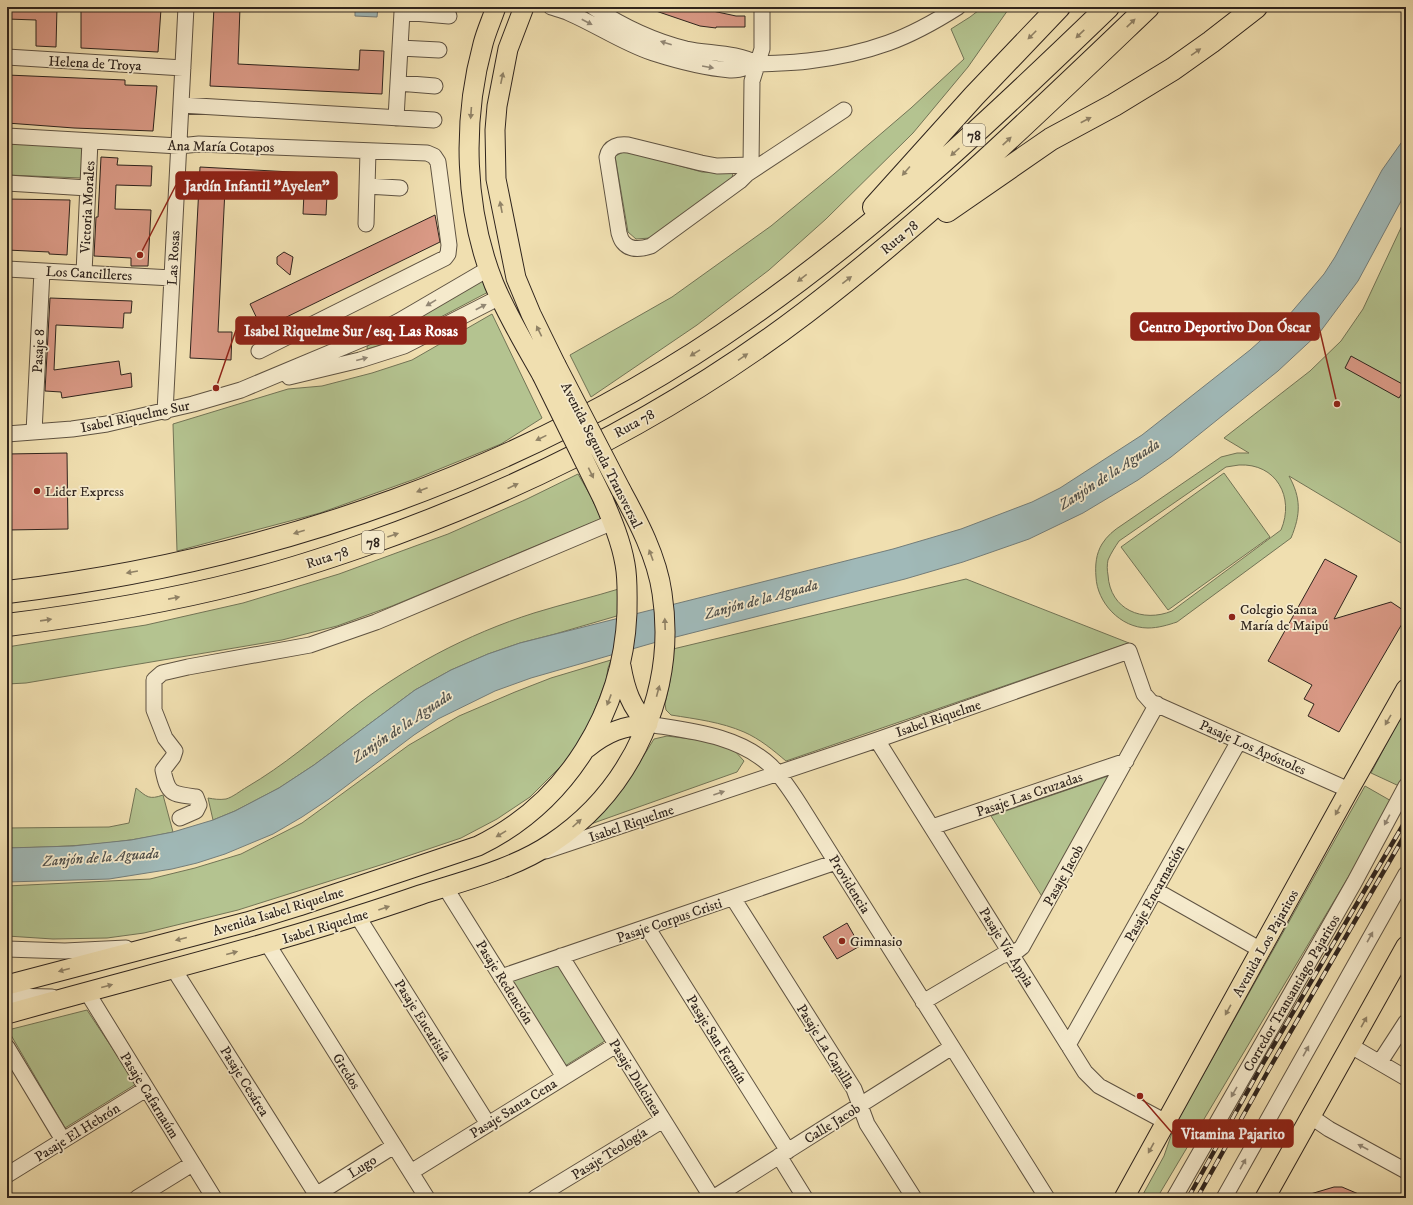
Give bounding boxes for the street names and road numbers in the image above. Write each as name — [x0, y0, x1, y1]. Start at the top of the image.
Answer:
street label: Helena de Troya — [48, 53, 142, 75]
road number: 78 — [963, 124, 985, 146]
street label: Ana María Cotapos — [167, 137, 275, 157]
street label: Victoria Morales — [77, 160, 99, 255]
street label: Ruta 78 — [877, 217, 922, 259]
street label: Las Rosas — [164, 230, 184, 286]
street label: Los Cancilleres — [45, 263, 133, 285]
street label: Pasaje 8 — [29, 329, 49, 373]
street label: Avenida Segunda Transversal — [556, 379, 646, 532]
street label: Isabel Riquelme Sur — [79, 396, 192, 437]
street label: Ruta 78 — [611, 405, 658, 442]
road number: 78 — [362, 531, 384, 553]
street label: Ruta 78 — [304, 543, 351, 573]
street label: Isabel Riquelme — [893, 696, 983, 742]
street label: Pasaje Los Apóstoles — [1197, 716, 1309, 780]
street label: Pasaje Las Cruzadas — [974, 768, 1085, 822]
street label: Isabel Riquelme — [586, 801, 676, 847]
street label: Pasaje Jacob — [1040, 841, 1088, 909]
street label: Pasaje Encarnación — [1121, 841, 1189, 945]
street label: Providencia — [824, 852, 874, 917]
street label: Avenida Isabel Riquelme — [210, 883, 346, 939]
street label: Avenida Los Pajaritos — [1229, 886, 1303, 1000]
street label: Pasaje Corpus Cristi — [614, 894, 725, 947]
street label: Pasaje Vía Appia — [975, 904, 1038, 991]
street label: Isabel Riquelme — [280, 905, 370, 947]
street label: Corredor Transantiago Pajaritos — [1239, 911, 1344, 1075]
street label: Pasaje Redención — [471, 937, 538, 1028]
street label: Pasaje Eucaristía — [390, 976, 454, 1065]
street label: Pasaje San Fermín — [682, 992, 751, 1088]
street label: Pasaje La Capilla — [792, 1001, 858, 1092]
street label: Pasaje Dulcinea — [605, 1036, 666, 1119]
street label: Pasaje Cesárea — [215, 1043, 273, 1120]
street label: Pasaje Cafarnaúm — [115, 1049, 183, 1142]
street label: Gredos — [328, 1050, 364, 1093]
street label: Pasaje Santa Cena — [467, 1075, 560, 1143]
street label: Pasaje El Hebrón — [32, 1099, 124, 1166]
street label: Calle Jacob — [801, 1099, 864, 1148]
street label: Pasaje Teología — [568, 1123, 651, 1184]
street label: Lugo — [345, 1151, 380, 1183]

